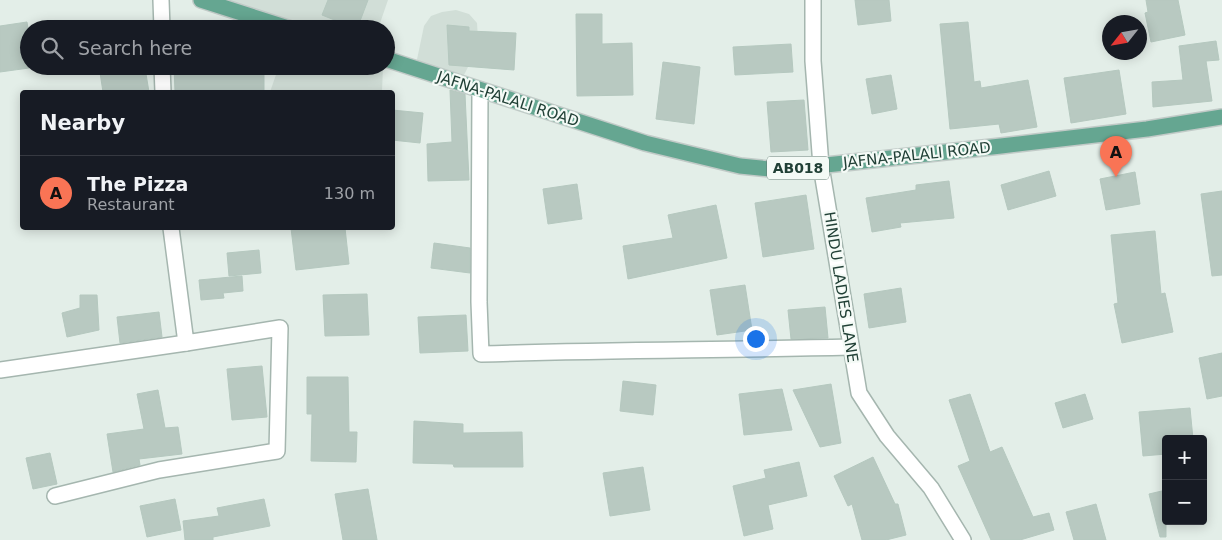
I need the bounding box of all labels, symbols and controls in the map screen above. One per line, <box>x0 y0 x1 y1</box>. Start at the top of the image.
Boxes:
north arrow <box>1102 15 1147 60</box>
search box <box>20 20 395 75</box>
icon: search <box>38 34 66 62</box>
text: Search here <box>78 37 192 59</box>
street label: JAFNA-PALALI ROAD <box>434 67 581 130</box>
text: Nearby <box>40 111 125 135</box>
pin: A <box>1100 136 1132 177</box>
street label: JAFNA-PALALI ROAD <box>841 138 992 172</box>
road number: AB018 <box>767 156 829 180</box>
text: The Pizza <box>87 173 188 195</box>
text: A <box>50 184 62 203</box>
text: 130 m <box>324 184 375 203</box>
text: Restaurant <box>87 195 175 214</box>
street label: HINDU LADIES LANE <box>820 210 862 364</box>
your location <box>743 326 769 352</box>
map controls <box>1162 435 1207 525</box>
button: + <box>1162 435 1207 480</box>
button: − <box>1162 480 1207 525</box>

